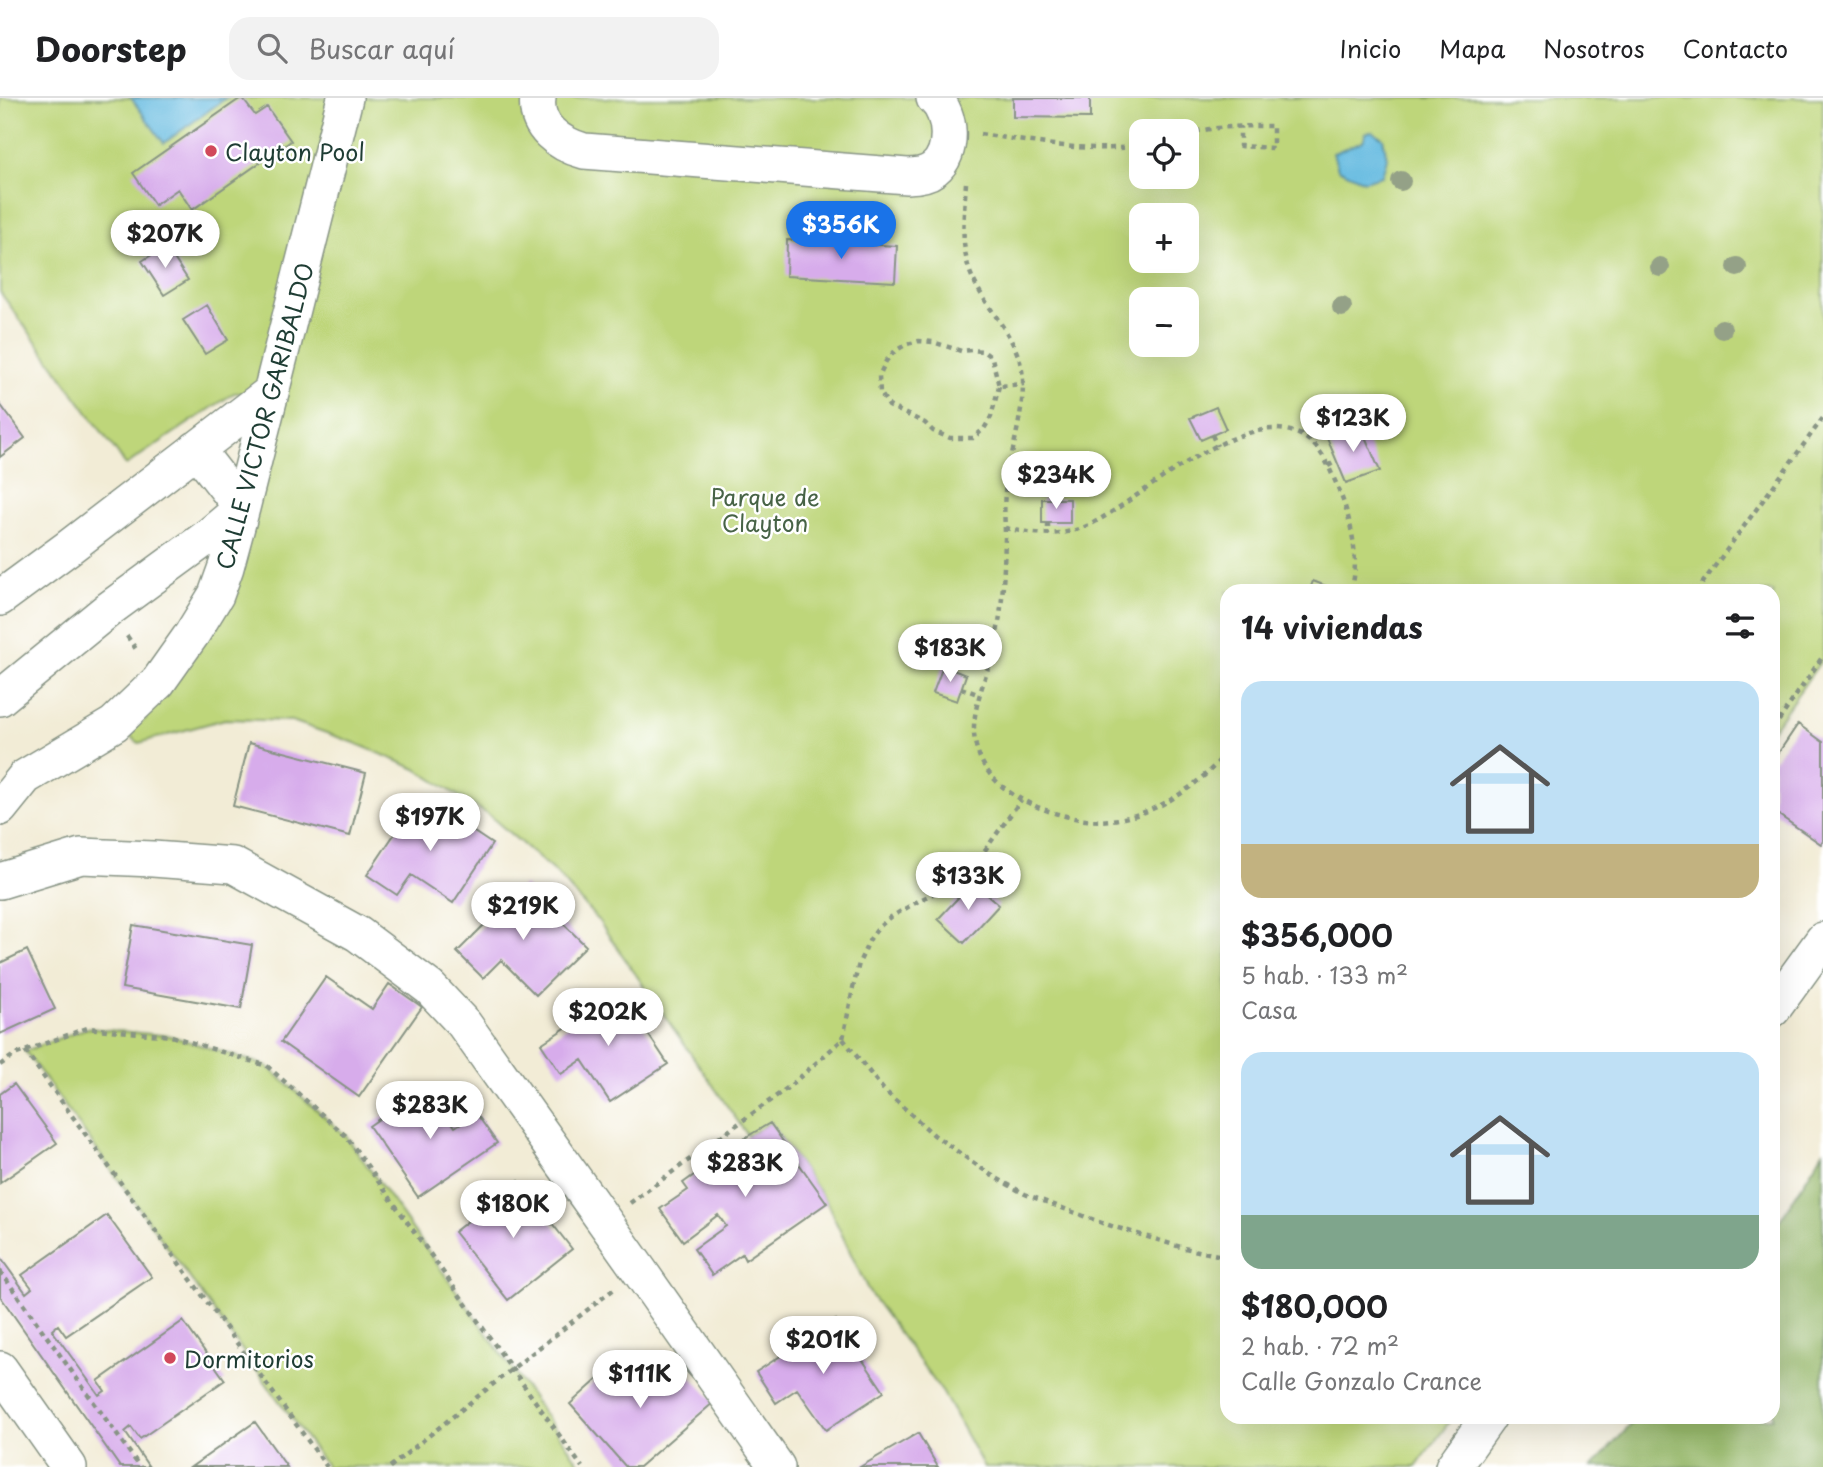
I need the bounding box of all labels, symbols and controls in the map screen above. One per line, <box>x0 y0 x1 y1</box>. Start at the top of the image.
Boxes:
search box <box>229 17 719 80</box>
text: Doorstep <box>35 23 187 73</box>
icon: search <box>253 29 291 67</box>
text: Buscar aquí <box>309 29 455 68</box>
text: Inicio <box>1340 30 1401 66</box>
text: Mapa <box>1439 30 1505 66</box>
text: Nosotros <box>1543 30 1645 66</box>
text: Contacto <box>1683 30 1788 66</box>
map controls <box>1129 119 1199 357</box>
button: locate <box>1129 119 1199 189</box>
place label: Clayton Pool <box>225 134 365 169</box>
marker: Clayton Pool <box>203 143 219 159</box>
pin: $356K <box>792 202 890 261</box>
button: + <box>1129 203 1199 273</box>
text: $356K <box>802 206 880 241</box>
pin: $207K <box>116 211 214 270</box>
text: $207K <box>127 215 203 250</box>
street label: CALLE VICTOR GARIBALDO <box>206 259 322 573</box>
button: − <box>1129 287 1199 357</box>
pin: $123K <box>1304 394 1402 454</box>
text: $123K <box>1316 399 1390 434</box>
pin: $234K <box>1007 452 1105 511</box>
text: $234K <box>1017 456 1095 491</box>
park label: Parque de Clayton <box>710 479 820 540</box>
text: 14 viviendas <box>1241 604 1423 649</box>
icon: filters <box>1721 607 1759 645</box>
pin: $183K <box>901 624 999 684</box>
text: $183K <box>914 629 986 664</box>
icon: home <box>1437 726 1563 852</box>
pin: $197K <box>381 794 479 853</box>
text: $197K <box>395 798 465 833</box>
pin: $133K <box>919 852 1017 912</box>
text: $133K <box>932 857 1004 892</box>
pin: $219K <box>474 882 572 942</box>
text: $219K <box>487 887 559 922</box>
text: $356,000 <box>1241 912 1393 957</box>
text: 5 hab. · 133 m² <box>1241 957 1408 992</box>
pin: $202K <box>559 988 657 1048</box>
text: Casa <box>1241 992 1297 1027</box>
text: $202K <box>569 993 647 1028</box>
pin: $283K <box>381 1082 479 1141</box>
text: $283K <box>392 1086 468 1121</box>
icon: home <box>1437 1097 1563 1223</box>
pin: $283K <box>696 1140 794 1199</box>
text: $283K <box>707 1144 783 1179</box>
pin: $180K <box>464 1180 562 1240</box>
text: $180K <box>476 1185 550 1220</box>
text: $180,000 <box>1241 1283 1388 1328</box>
pin: $201K <box>774 1316 872 1376</box>
text: $201K <box>786 1321 860 1356</box>
text: 2 hab. · 72 m² <box>1241 1328 1399 1363</box>
place label: Dormitorios <box>184 1341 314 1376</box>
marker: Dormitorios <box>162 1350 178 1366</box>
pin: $111K <box>591 1350 689 1410</box>
text: $111K <box>608 1355 672 1390</box>
text: Calle Gonzalo Crance <box>1241 1363 1482 1398</box>

